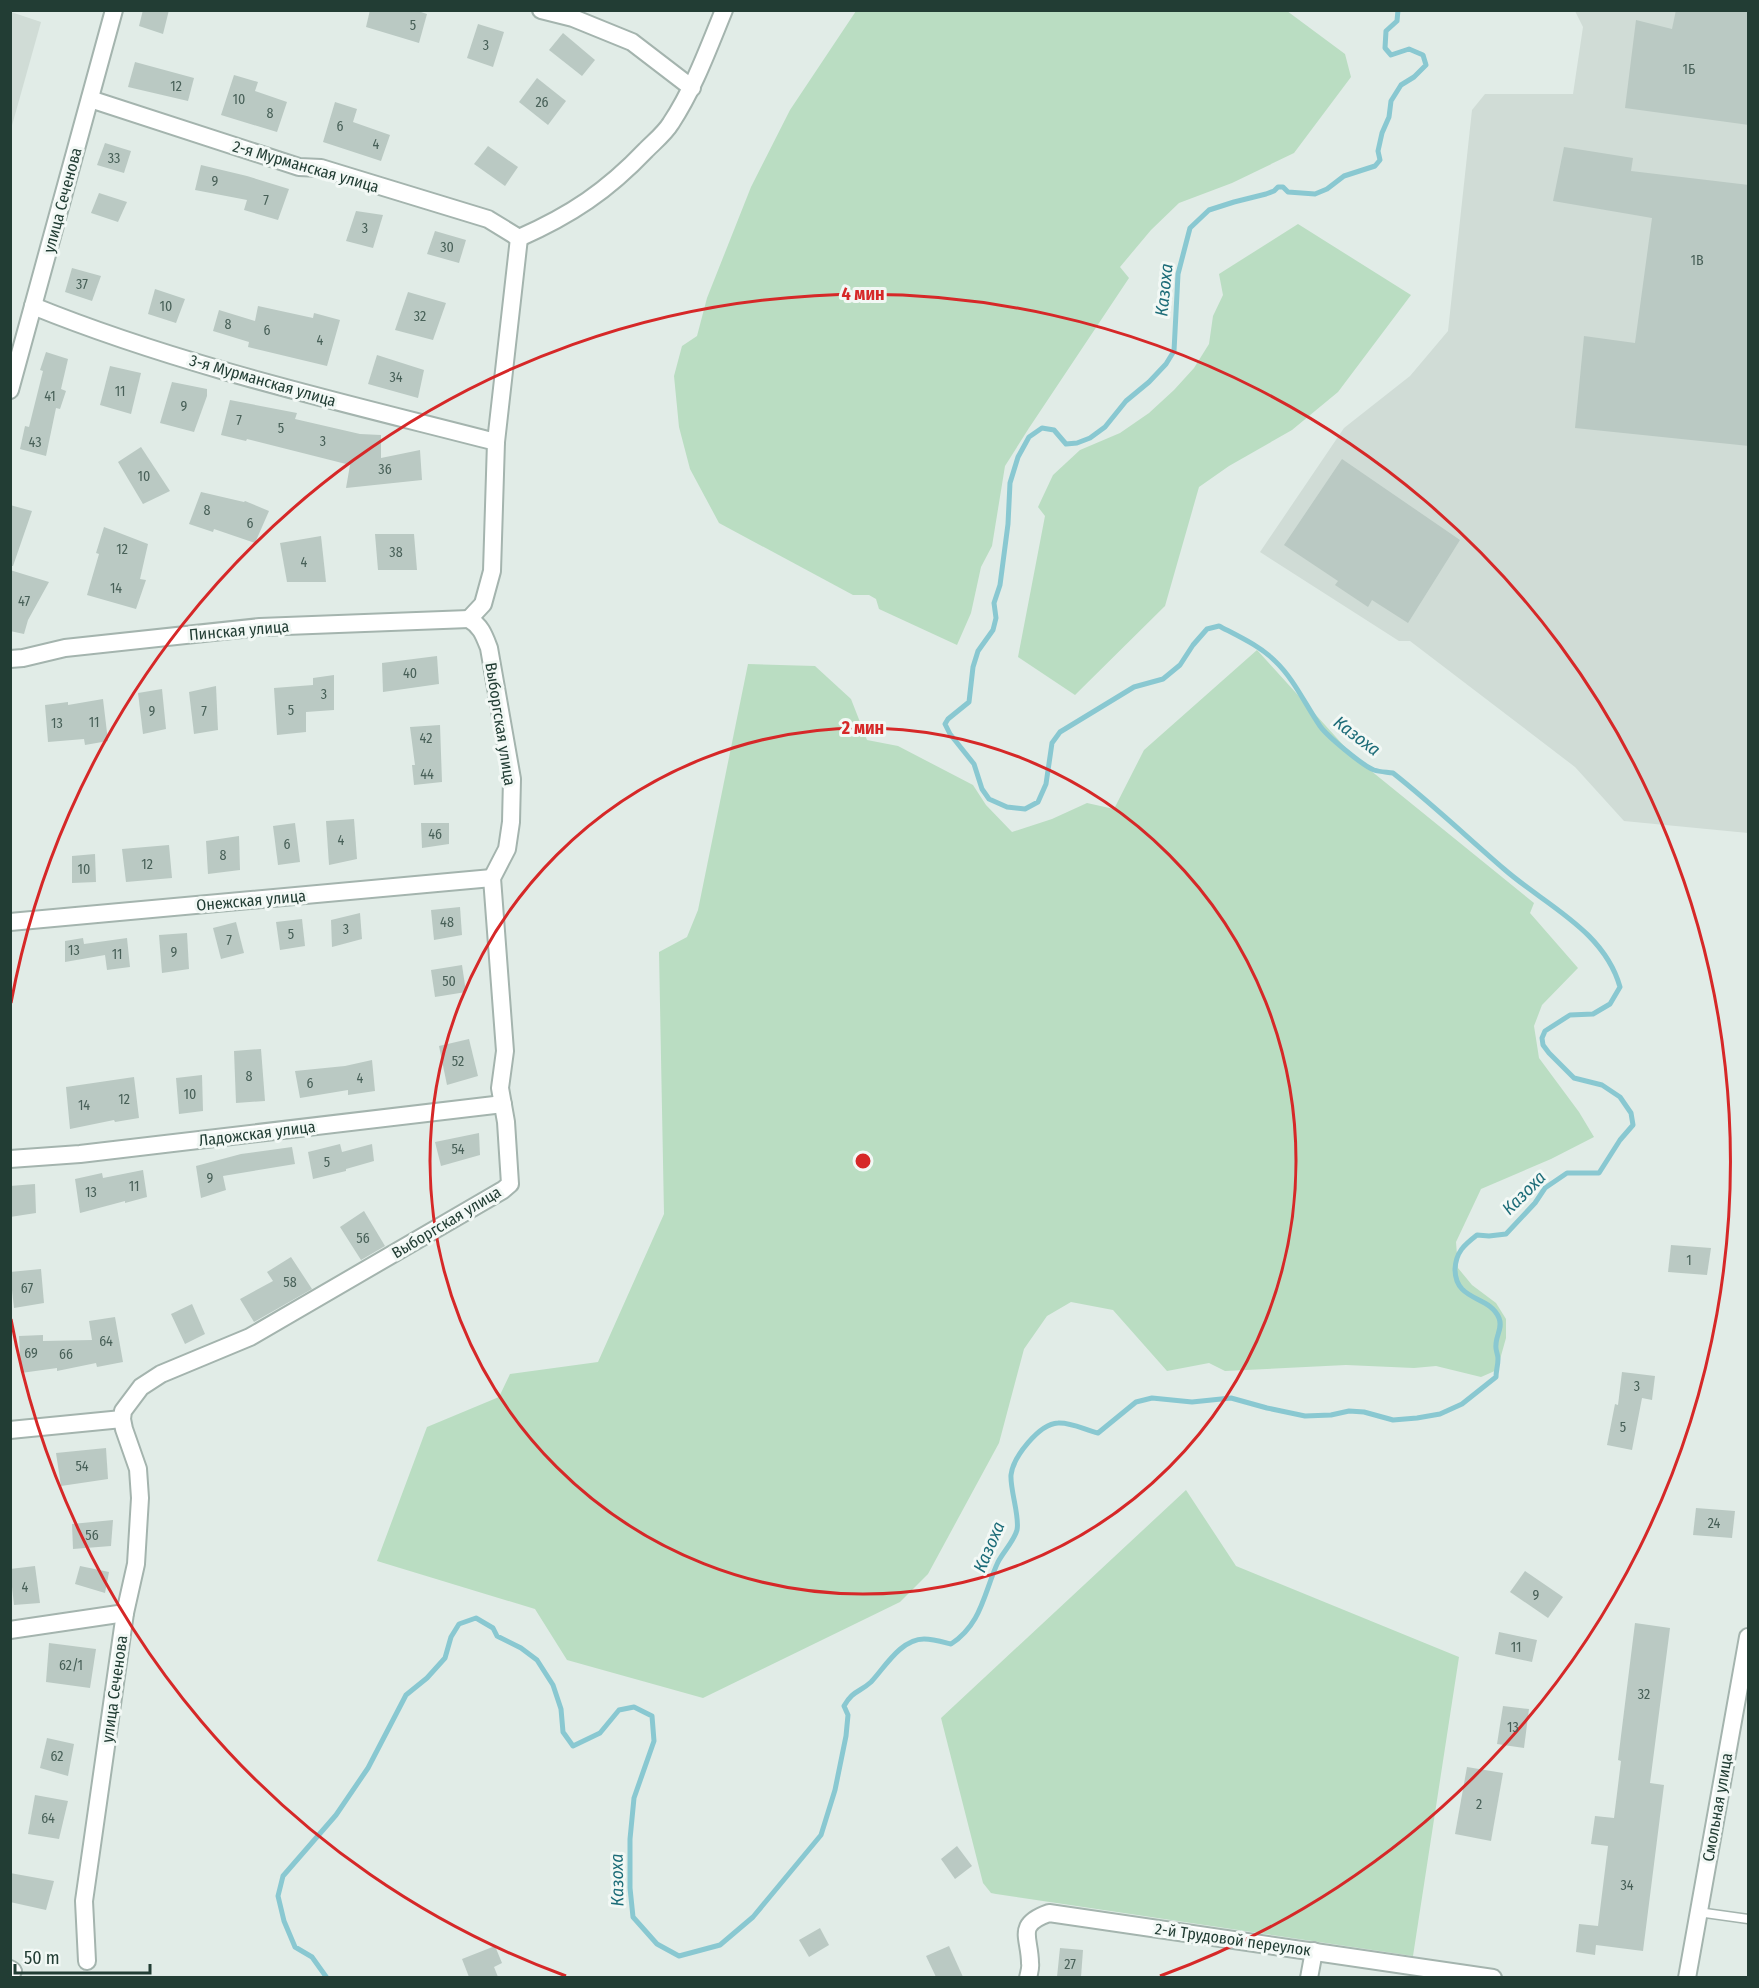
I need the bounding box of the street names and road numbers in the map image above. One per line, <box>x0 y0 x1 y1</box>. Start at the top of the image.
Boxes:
street label: 2-я Мурманская улица <box>231 136 381 197</box>
street label: улица Сеченова <box>39 145 86 255</box>
street label: 3-я Мурманская улица <box>187 350 338 411</box>
street label: Пинская улица <box>188 617 290 644</box>
street label: Выборгская улица <box>481 661 520 787</box>
street label: Онежская улица <box>195 886 307 915</box>
street label: Ладожская улица <box>198 1117 317 1150</box>
street label: Выборгская улица <box>388 1182 504 1263</box>
street label: улица Сеченова <box>98 1634 131 1744</box>
street label: Смольная улица <box>1699 1751 1736 1863</box>
street label: 2-й Трудовой переулок <box>1154 1919 1313 1960</box>

